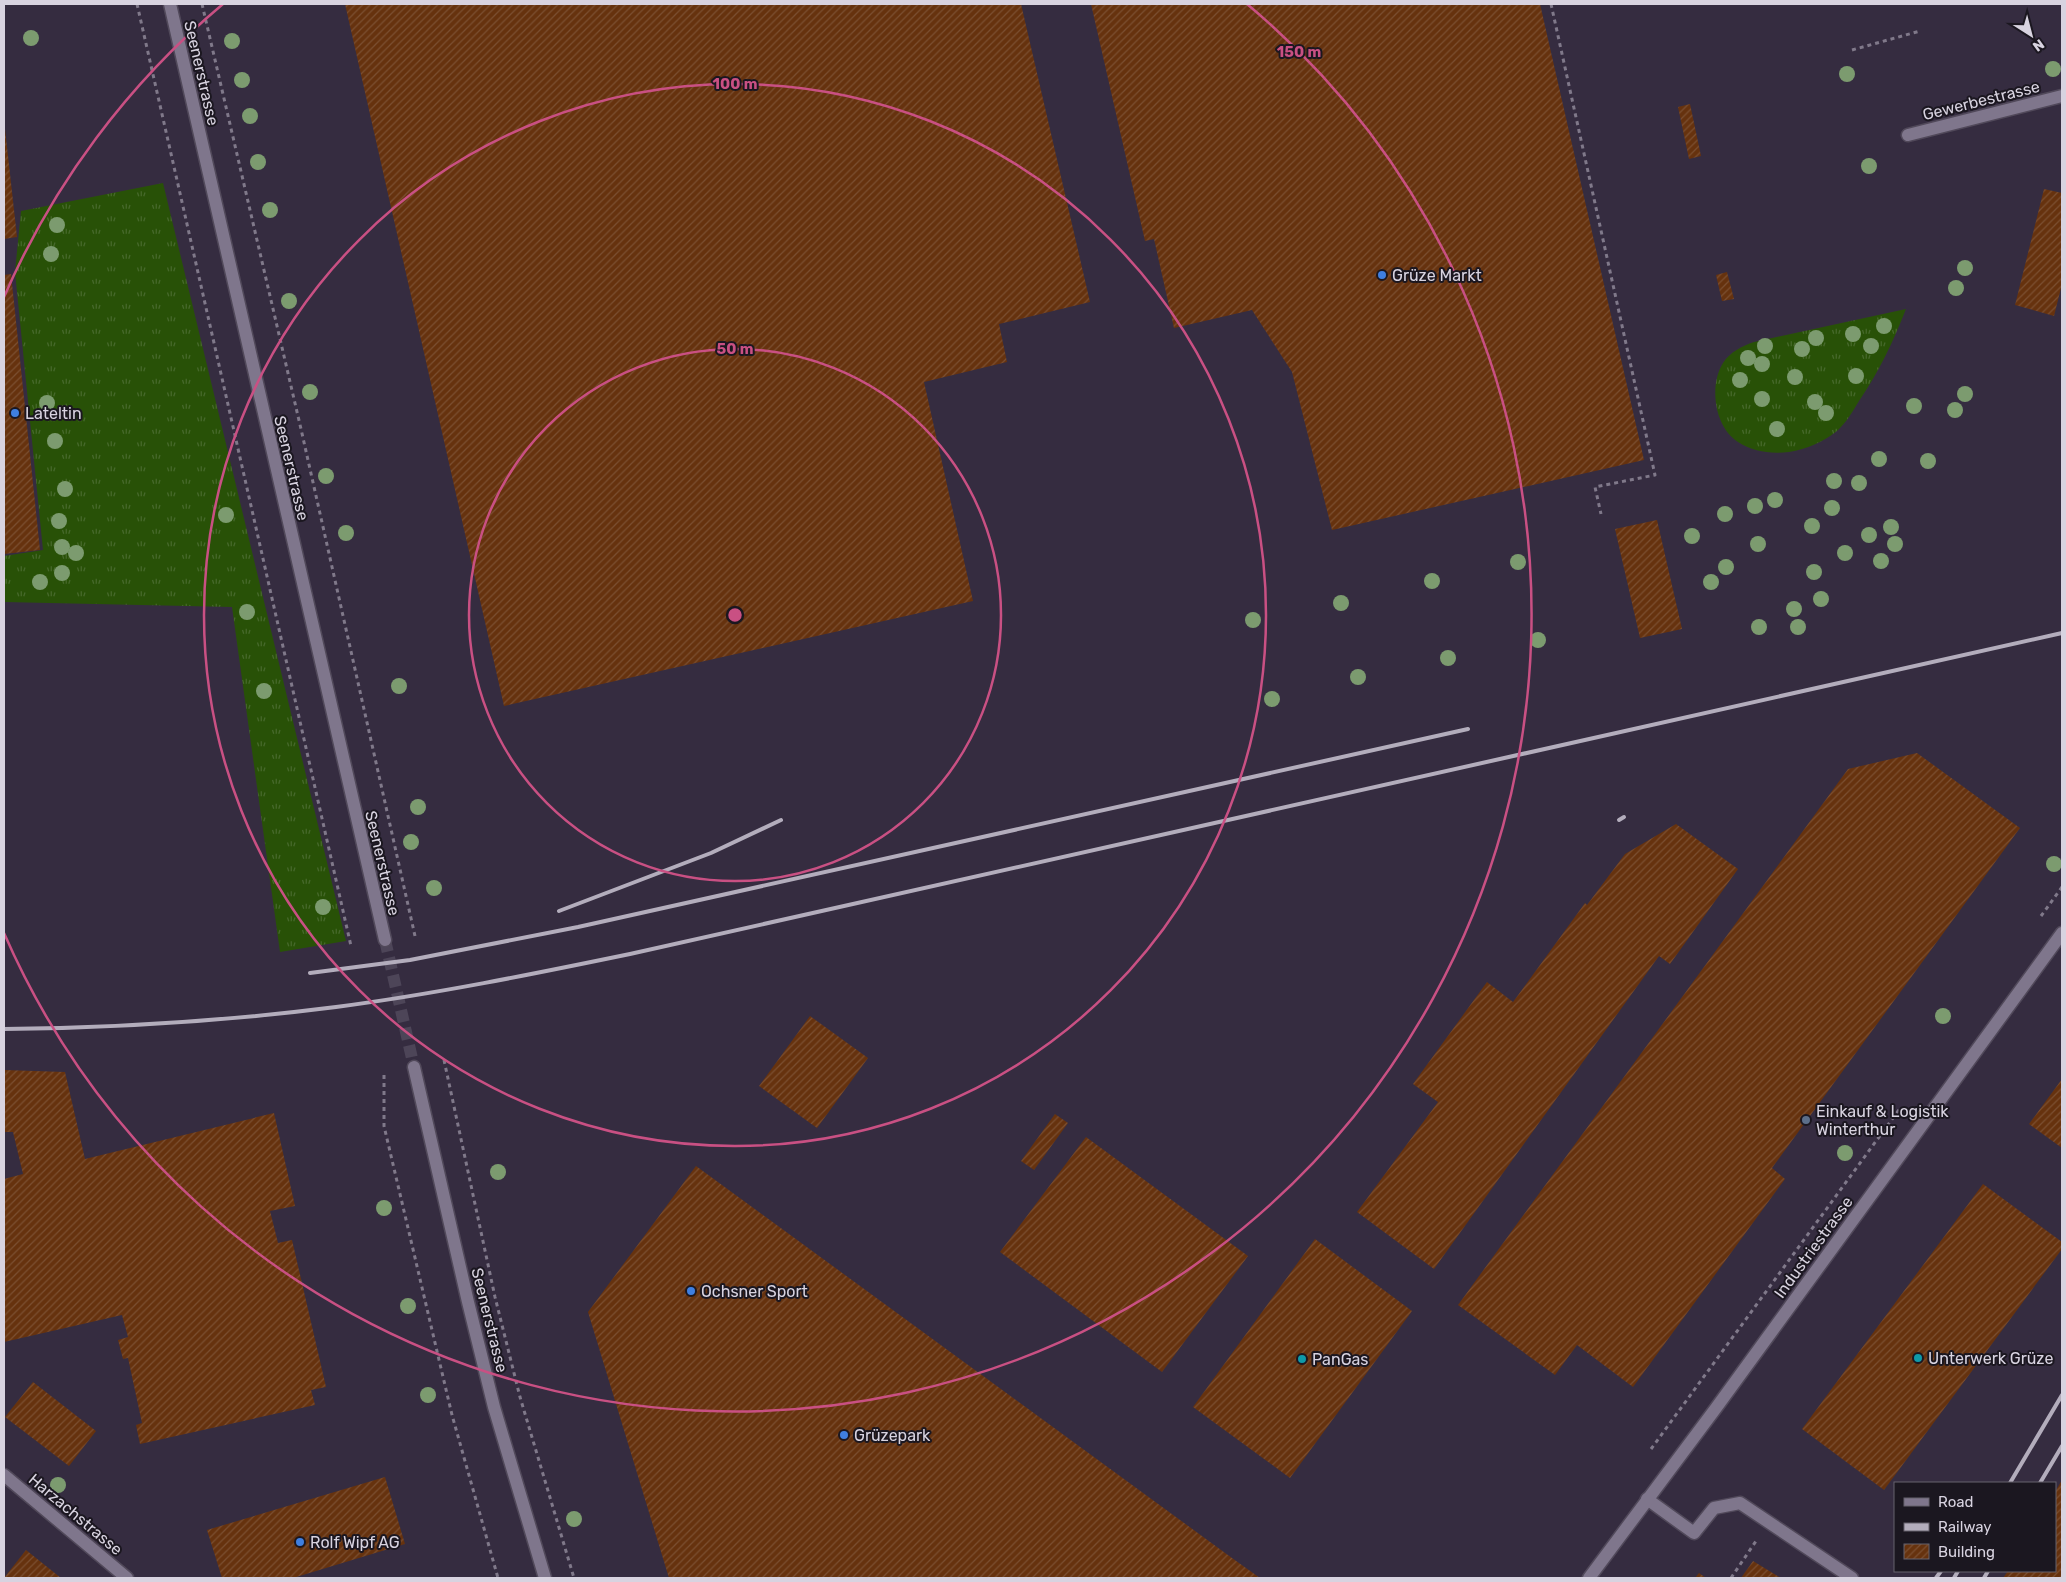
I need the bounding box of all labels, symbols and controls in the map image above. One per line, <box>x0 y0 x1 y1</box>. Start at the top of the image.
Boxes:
north arrow <box>2006 10 2056 60</box>
street label: Seenerstrasse <box>180 19 223 127</box>
text: N <box>2029 35 2047 55</box>
text: 150 m <box>1277 43 1321 61</box>
text: 100 m <box>713 75 757 93</box>
street label: Gewerbestrasse <box>1920 77 2042 124</box>
place label: Grüze Markt <box>1392 266 1482 285</box>
marker: Grüze Markt <box>1376 269 1388 281</box>
text: 50 m <box>717 340 753 358</box>
place label: Lateltin <box>25 404 82 423</box>
marker: Lateltin <box>9 407 21 419</box>
street label: Seenerstrasse <box>270 414 313 522</box>
centre of rings <box>726 606 744 624</box>
street label: Seenerstrasse <box>361 809 404 917</box>
place label: Einkauf & Logistik Winterthur <box>1816 1102 1949 1139</box>
marker: Einkauf & Logistik Winterthur <box>1800 1114 1812 1126</box>
street label: Industriestrasse <box>1770 1193 1857 1302</box>
street label: Seenerstrasse <box>467 1266 512 1374</box>
place label: Ochsner Sport <box>701 1282 808 1301</box>
marker: Ochsner Sport <box>685 1285 697 1297</box>
place label: Unterwerk Grüze <box>1928 1349 2053 1368</box>
place label: PanGas <box>1312 1350 1369 1369</box>
marker: Unterwerk Grüze <box>1912 1352 1924 1364</box>
marker: PanGas <box>1296 1353 1308 1365</box>
place label: Grüzepark <box>854 1426 931 1445</box>
marker: Grüzepark <box>838 1429 850 1441</box>
street label: Harzachstrasse <box>25 1470 126 1559</box>
legend <box>1894 1482 2056 1572</box>
text: Road <box>1938 1493 1974 1511</box>
text: Railway <box>1938 1518 1992 1536</box>
place label: Rolf Wipf AG <box>310 1533 400 1552</box>
marker: Rolf Wipf AG <box>294 1536 306 1548</box>
text: Building <box>1938 1543 1995 1561</box>

